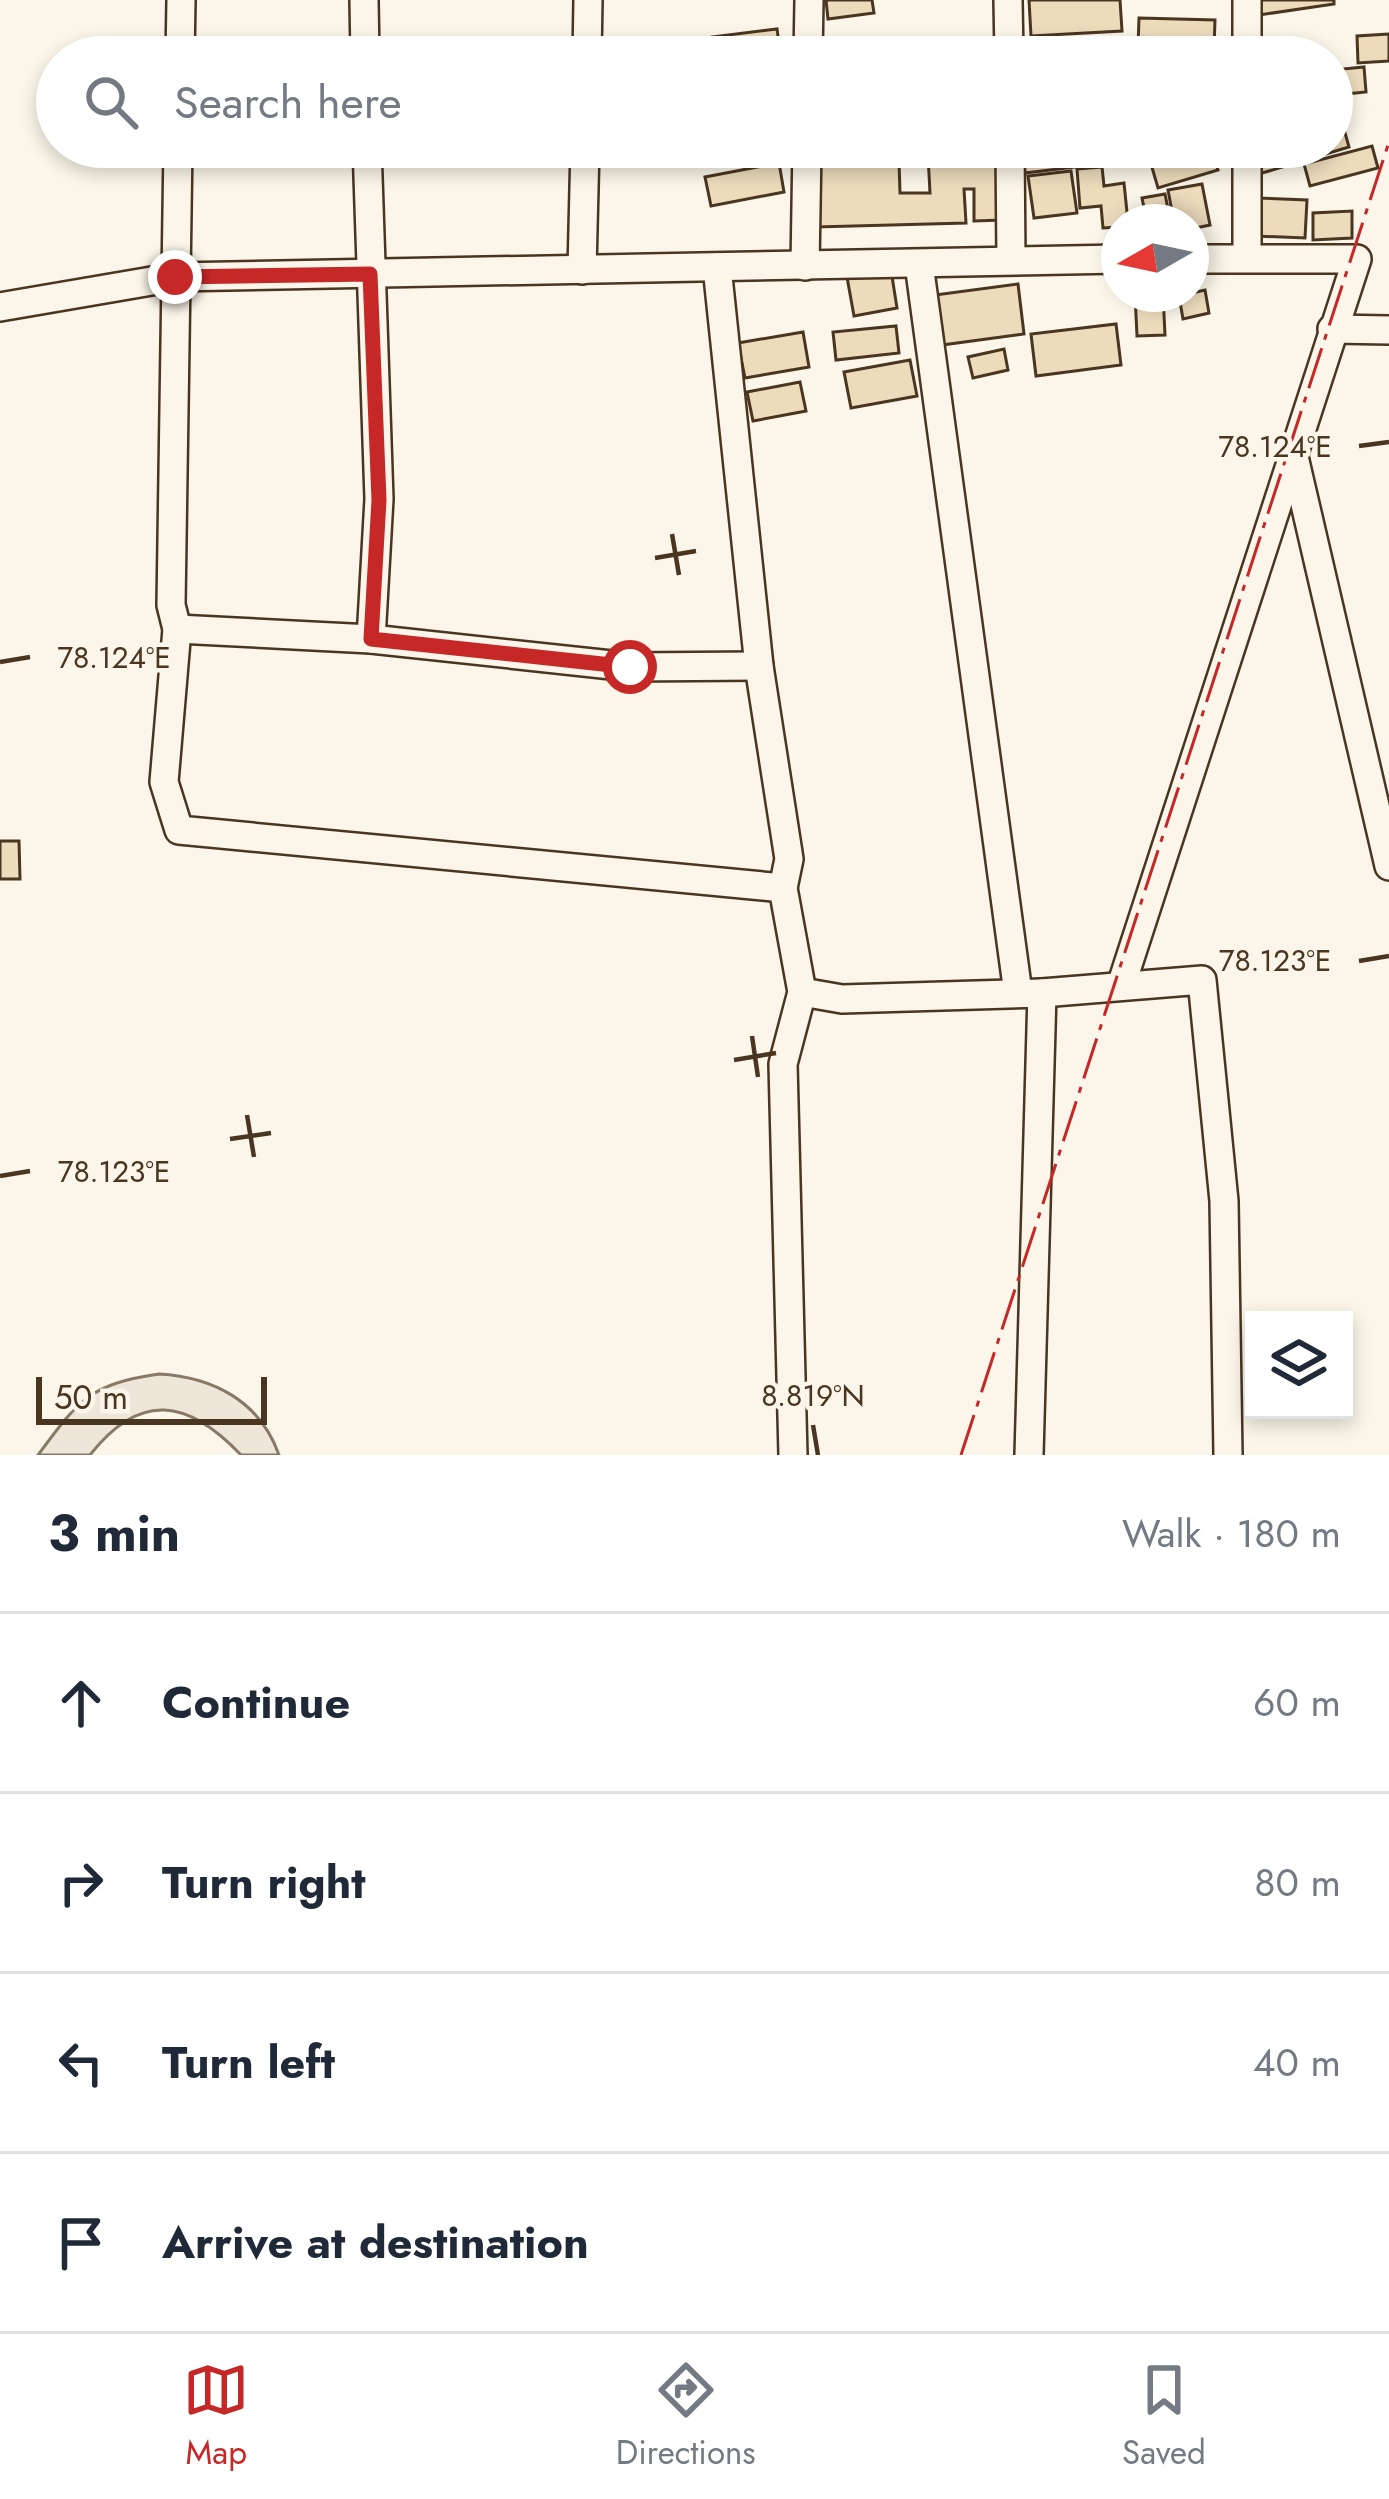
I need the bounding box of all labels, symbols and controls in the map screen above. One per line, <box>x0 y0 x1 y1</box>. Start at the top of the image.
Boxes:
search box <box>36 36 1353 168</box>
icon: search <box>78 69 144 135</box>
text: Search here <box>174 70 402 135</box>
north arrow <box>1101 204 1209 312</box>
route end <box>148 250 202 304</box>
text: 78.124°E <box>1218 425 1332 468</box>
text: 78.124°E <box>57 636 171 679</box>
route start <box>603 640 657 694</box>
text: 78.123°E <box>1219 939 1331 982</box>
text: 78.123°E <box>58 1150 170 1193</box>
map controls <box>1245 1311 1353 1419</box>
button: layers <box>1245 1311 1353 1419</box>
scale bar <box>36 1371 267 1424</box>
text: 50 m <box>54 1374 128 1421</box>
text: 8.819°N <box>761 1374 865 1417</box>
text: 3 min <box>48 1496 180 1570</box>
text: Walk · 180 m <box>1122 1505 1341 1562</box>
icon: ahead <box>48 1670 114 1736</box>
text: Continue <box>162 1670 350 1735</box>
text: 60 m <box>1253 1674 1341 1731</box>
icon: right <box>48 1850 114 1916</box>
text: Turn right <box>162 1850 366 1915</box>
text: 80 m <box>1254 1854 1341 1911</box>
icon: left <box>48 2030 114 2096</box>
text: Turn left <box>162 2030 335 2095</box>
text: 40 m <box>1253 2034 1341 2091</box>
icon: arrive <box>48 2210 114 2276</box>
text: Arrive at destination <box>162 2210 589 2275</box>
tab: Map <box>183 2357 249 2476</box>
tab: Directions <box>616 2357 756 2476</box>
tab: Saved <box>1122 2357 1206 2476</box>

